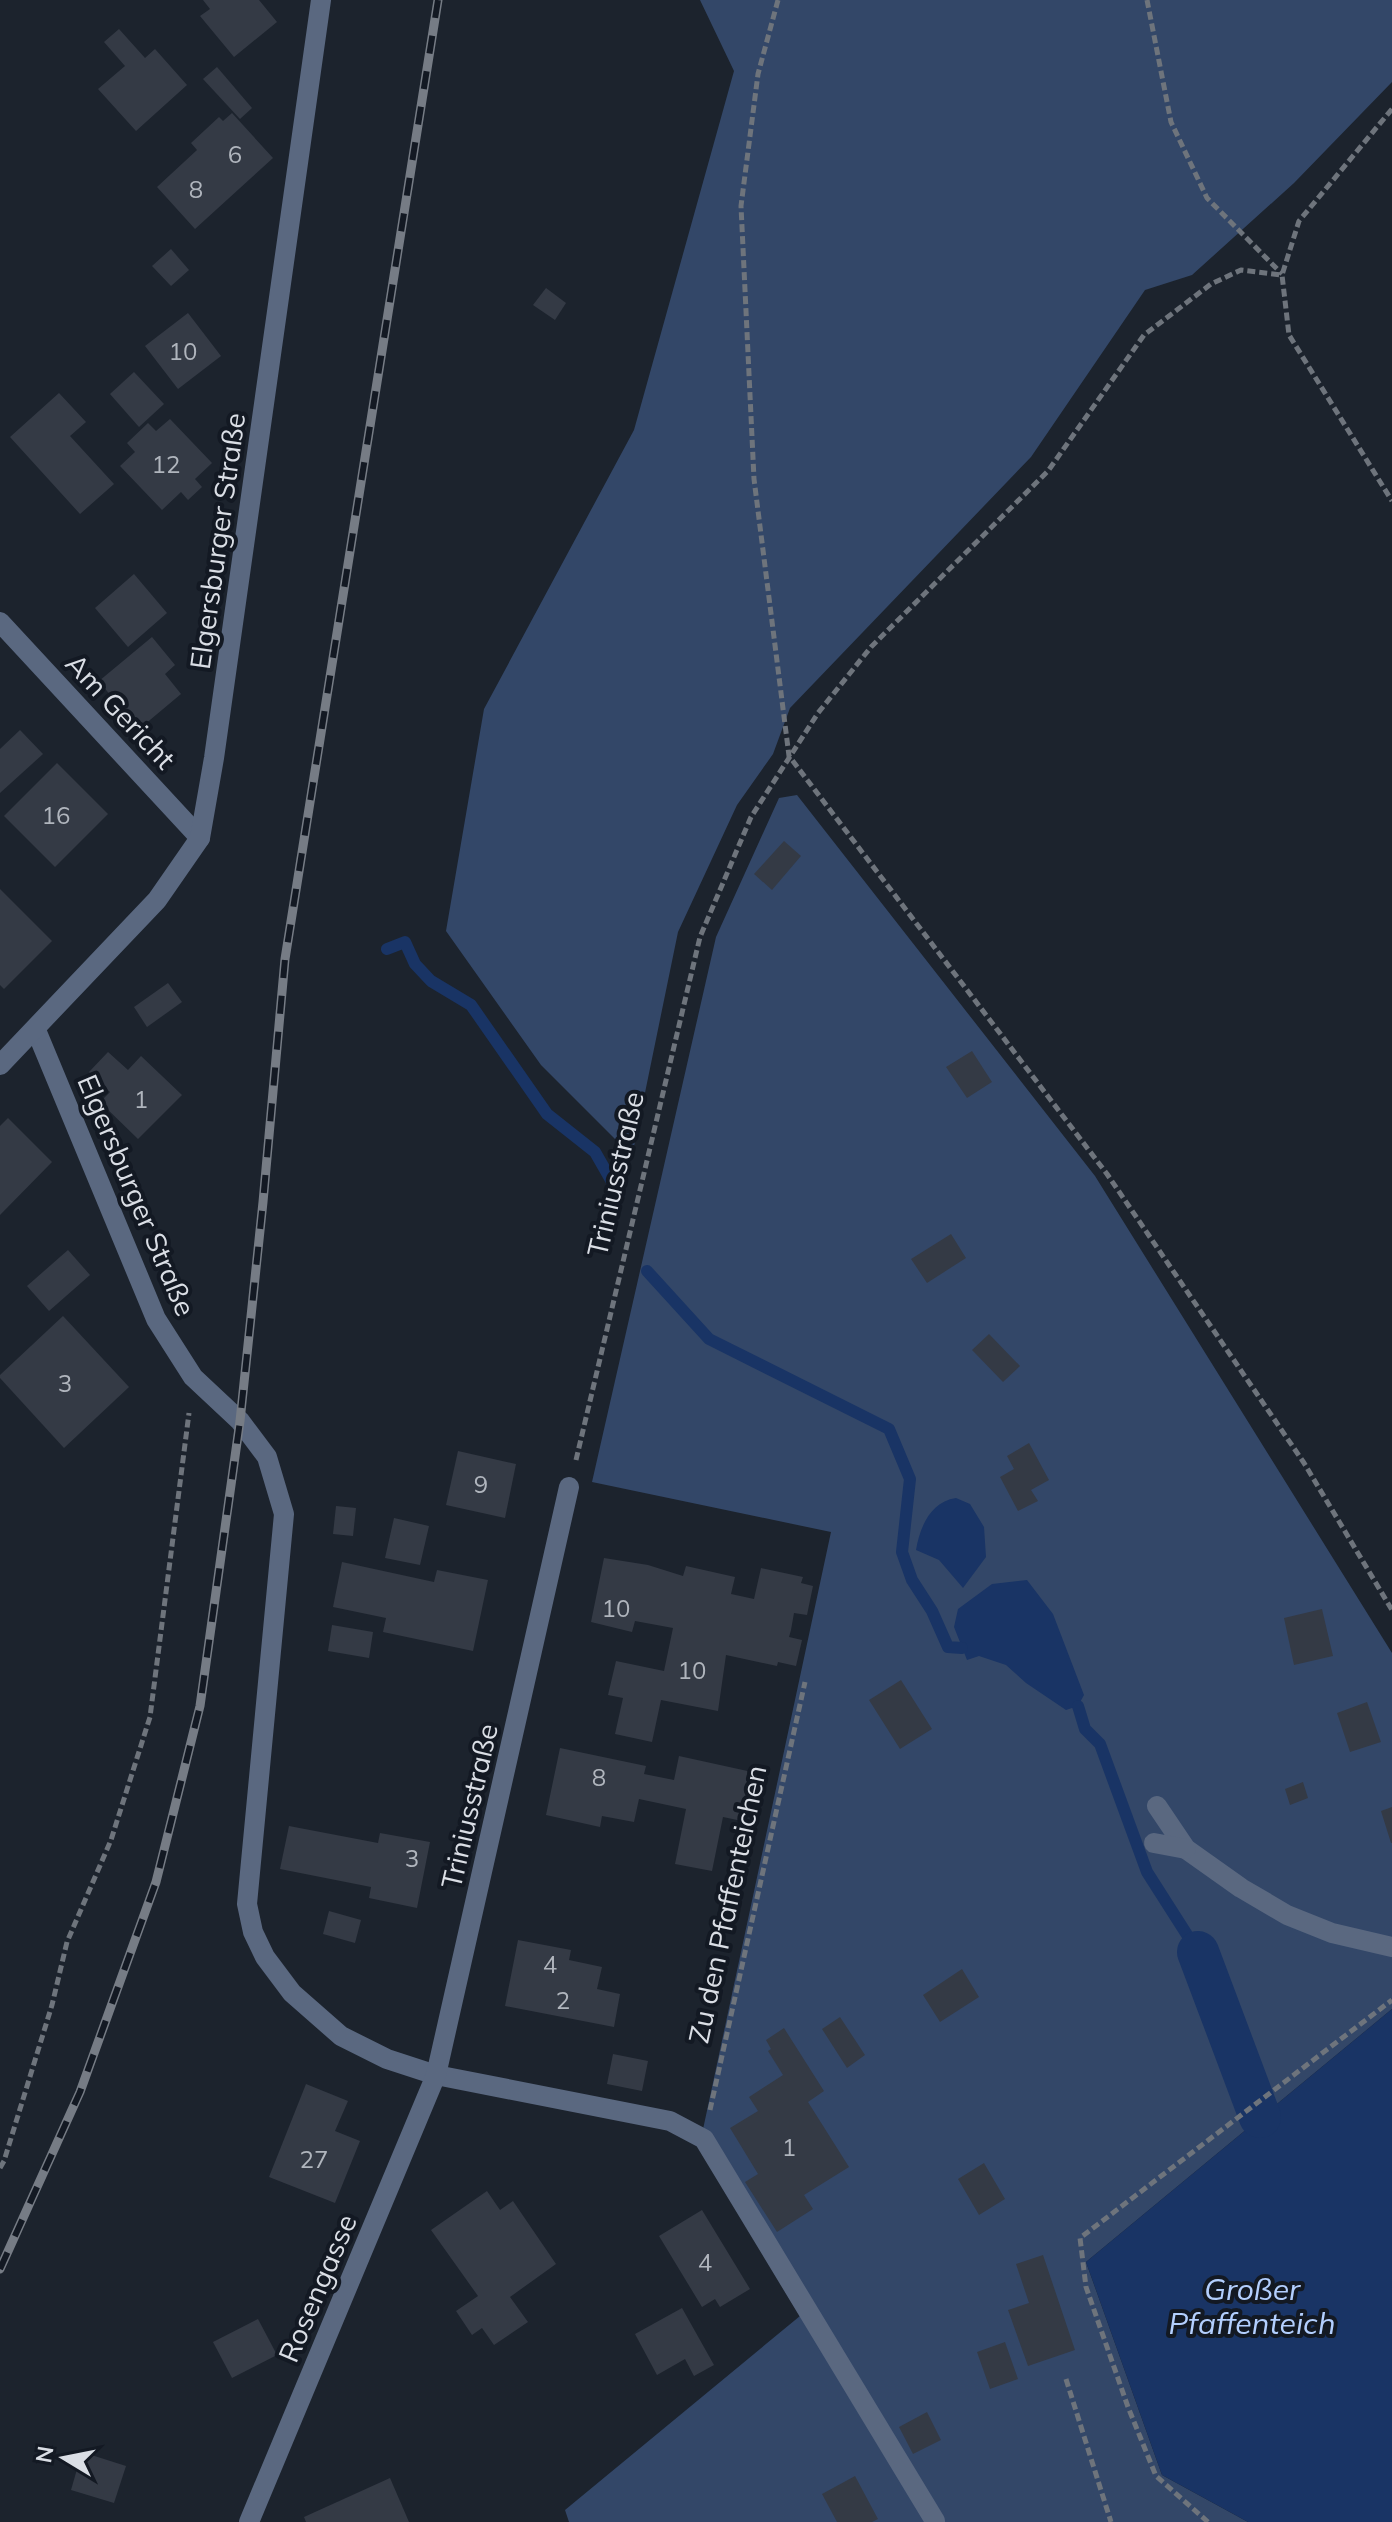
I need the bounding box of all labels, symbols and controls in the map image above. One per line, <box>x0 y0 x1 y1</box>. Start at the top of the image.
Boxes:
house number: 6 <box>228 139 242 169</box>
house number: 8 <box>189 174 203 204</box>
house number: 10 <box>169 336 197 366</box>
street label: Elgersburger Straße <box>182 410 252 672</box>
house number: 12 <box>152 449 180 479</box>
street label: Am Gericht <box>59 646 183 776</box>
house number: 16 <box>42 800 70 830</box>
street label: Elgersburger Straße <box>70 1069 204 1321</box>
house number: 1 <box>134 1084 148 1114</box>
street label: Triniusstraße <box>579 1088 651 1260</box>
house number: 3 <box>58 1368 72 1398</box>
house number: 9 <box>474 1469 488 1499</box>
house number: 10 <box>602 1593 630 1623</box>
house number: 10 <box>678 1655 706 1685</box>
street label: Triniusstraße <box>433 1720 505 1892</box>
house number: 8 <box>592 1762 606 1792</box>
street label: Zu den Pfaffenteichen <box>680 1762 774 2046</box>
house number: 3 <box>405 1843 419 1873</box>
house number: 4 <box>543 1949 557 1979</box>
house number: 2 <box>556 1985 570 2015</box>
house number: 1 <box>782 2132 796 2162</box>
house number: 27 <box>300 2144 328 2174</box>
street label: Rosengasse <box>270 2209 364 2367</box>
house number: 4 <box>698 2247 712 2277</box>
water label: Großer Pfaffenteich <box>1168 2270 1336 2342</box>
north arrow <box>24 2418 104 2498</box>
text: N <box>29 2444 60 2465</box>

